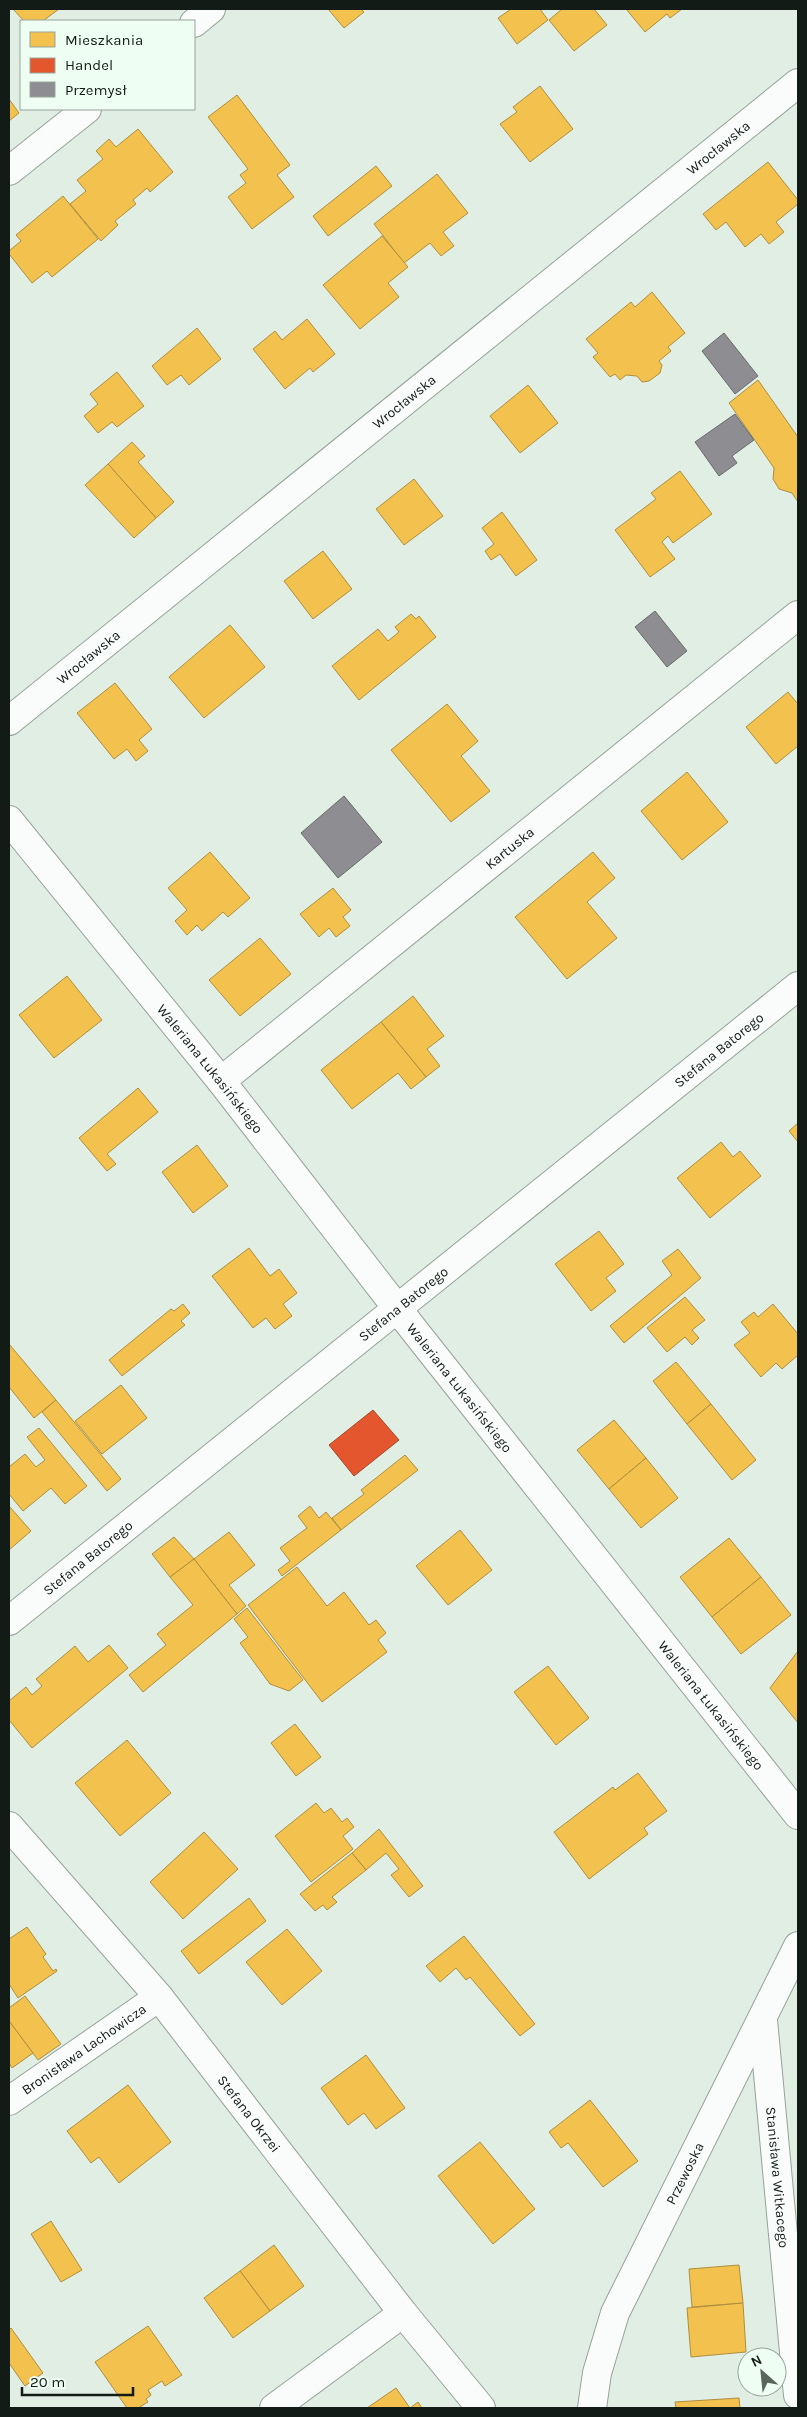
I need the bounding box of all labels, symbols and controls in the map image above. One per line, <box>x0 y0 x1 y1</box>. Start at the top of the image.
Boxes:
legend <box>20 20 195 110</box>
text: Mieszkania <box>65 31 143 49</box>
text: Handel <box>65 56 113 74</box>
text: Przemysł <box>65 81 127 99</box>
street label: Wrocławska <box>683 117 754 179</box>
street label: Wrocławska <box>369 371 440 433</box>
street label: Wrocławska <box>53 627 124 688</box>
street label: Kartuska <box>482 823 538 873</box>
street label: Waleriana Łukasińskiego <box>153 1001 266 1137</box>
street label: Stefana Batorego <box>671 1009 767 1091</box>
street label: Stefana Batorego <box>355 1263 452 1345</box>
street label: Waleriana Łukasińskiego <box>403 1320 516 1456</box>
street label: Stefana Batorego <box>40 1517 136 1599</box>
street label: Waleriana Łukasińskiego <box>654 1638 767 1774</box>
street label: Bronisława Lachowicza <box>18 2000 150 2099</box>
street label: Stefana Okrzei <box>214 2072 284 2156</box>
street label: Stanisława Witkacego <box>762 2106 792 2249</box>
street label: Przewoska <box>662 2140 708 2208</box>
north arrow <box>737 2347 787 2397</box>
text: N <box>748 2351 765 2371</box>
scale bar <box>22 2364 134 2396</box>
text: 20 m <box>30 2373 65 2391</box>

